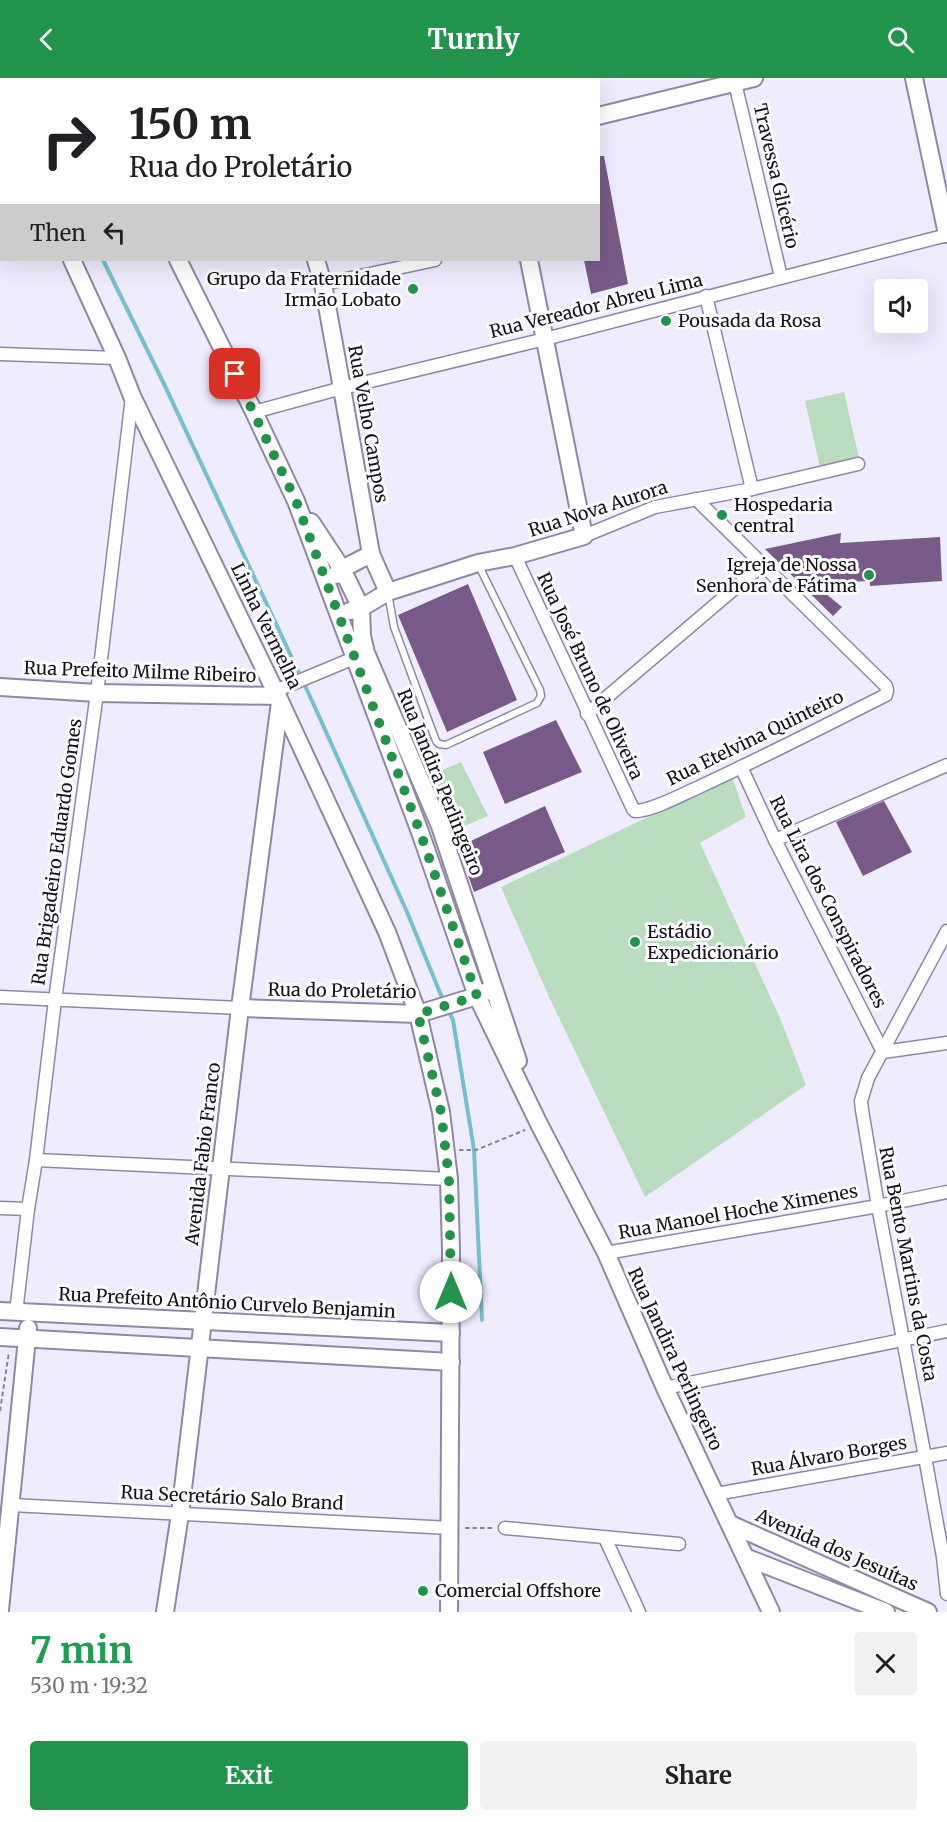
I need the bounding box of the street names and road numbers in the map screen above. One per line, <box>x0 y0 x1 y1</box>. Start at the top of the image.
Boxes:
street label: Travessa Glicério <box>749 101 804 251</box>
street label: Rua Vereador Abreu Lima <box>487 268 705 343</box>
street label: Rua Velho Campos <box>343 343 394 505</box>
street label: Rua Nova Aurora <box>525 475 671 542</box>
street label: Linha Vermelha <box>226 559 307 693</box>
street label: Rua José Bruno de Oliveira <box>532 568 649 783</box>
street label: Rua Prefeito Milme Ribeiro <box>23 656 257 687</box>
street label: Rua Jandira Perlingeiro <box>392 685 488 878</box>
street label: Rua Etelvina Quinteiro <box>663 685 847 790</box>
street label: Rua Brigadeiro Eduardo Gomes <box>26 717 87 987</box>
street label: Rua Lira dos Conspiradores <box>765 792 892 1012</box>
street label: Rua do Proletário <box>267 978 417 1003</box>
street label: Avenida Fabio Franco <box>180 1061 225 1248</box>
street label: Rua Bento Martins da Costa <box>874 1145 943 1384</box>
street label: Rua Manoel Hoche Ximenes <box>616 1179 860 1244</box>
street label: Rua Jandira Perlingeiro <box>623 1264 728 1454</box>
street label: Rua Prefeito Antônio Curvelo Benjamin <box>58 1282 396 1323</box>
street label: Rua Álvaro Borges <box>749 1430 909 1481</box>
street label: Rua Secretário Salo Brand <box>120 1480 344 1515</box>
street label: Avenida dos Jesuítas <box>752 1503 922 1596</box>

